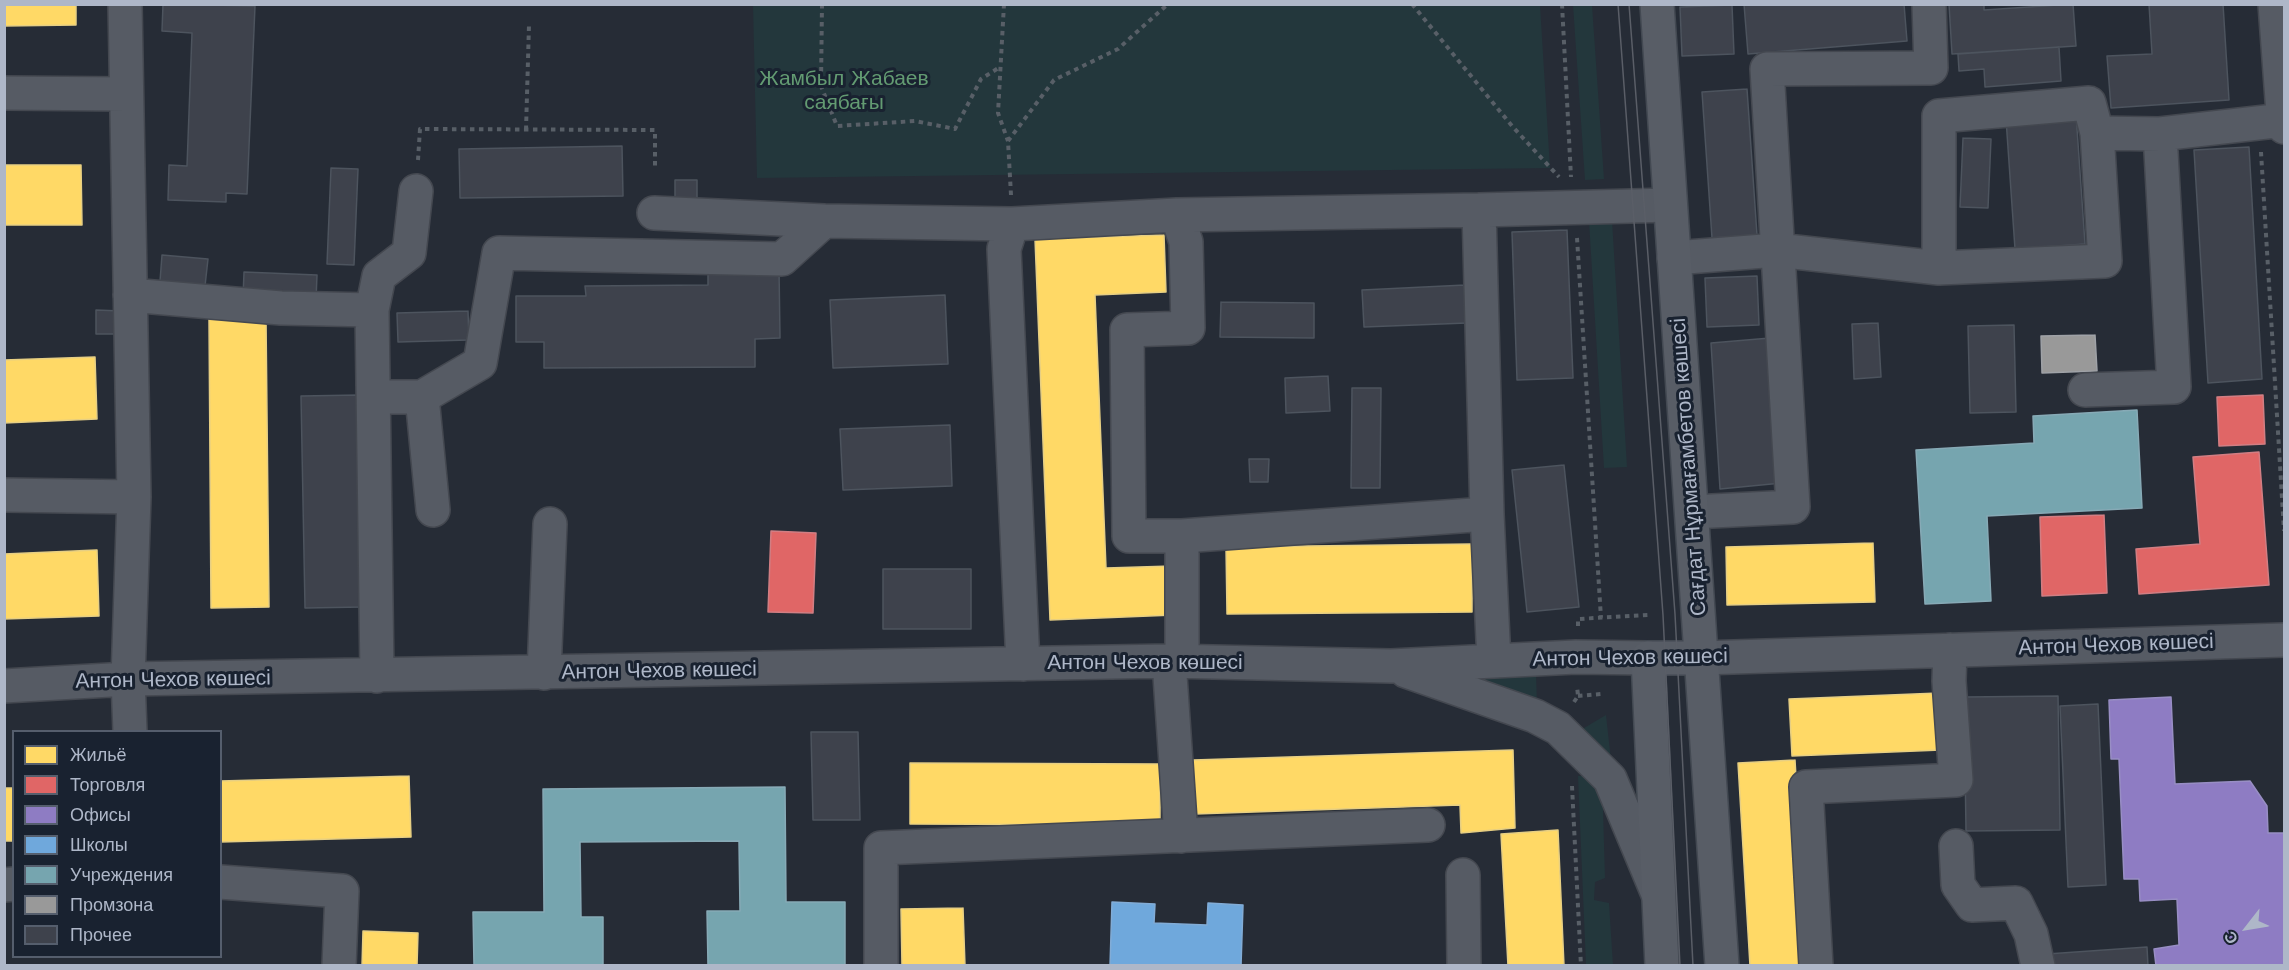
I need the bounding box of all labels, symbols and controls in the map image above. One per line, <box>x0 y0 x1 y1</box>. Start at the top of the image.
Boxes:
park label: Жамбыл Жабаев саябағы <box>759 66 929 116</box>
street label: Сағдат Нұрмағамбетов көшесі <box>1666 317 1712 617</box>
street label: Антон Чехов көшесі <box>2018 629 2214 661</box>
street label: Антон Чехов көшесі <box>1532 644 1728 672</box>
street label: Антон Чехов көшесі <box>1047 650 1243 676</box>
street label: Антон Чехов көшесі <box>561 657 757 685</box>
street label: Антон Чехов көшесі <box>75 666 271 694</box>
legend <box>12 730 222 958</box>
text: Жильё <box>70 744 127 765</box>
text: Торговля <box>70 774 145 795</box>
text: Офисы <box>70 804 131 825</box>
text: Школы <box>70 834 128 855</box>
text: Учреждения <box>70 864 173 885</box>
text: Промзона <box>70 894 153 915</box>
north arrow <box>2217 898 2277 958</box>
text: Прочее <box>70 924 132 945</box>
text: С <box>2220 928 2242 947</box>

